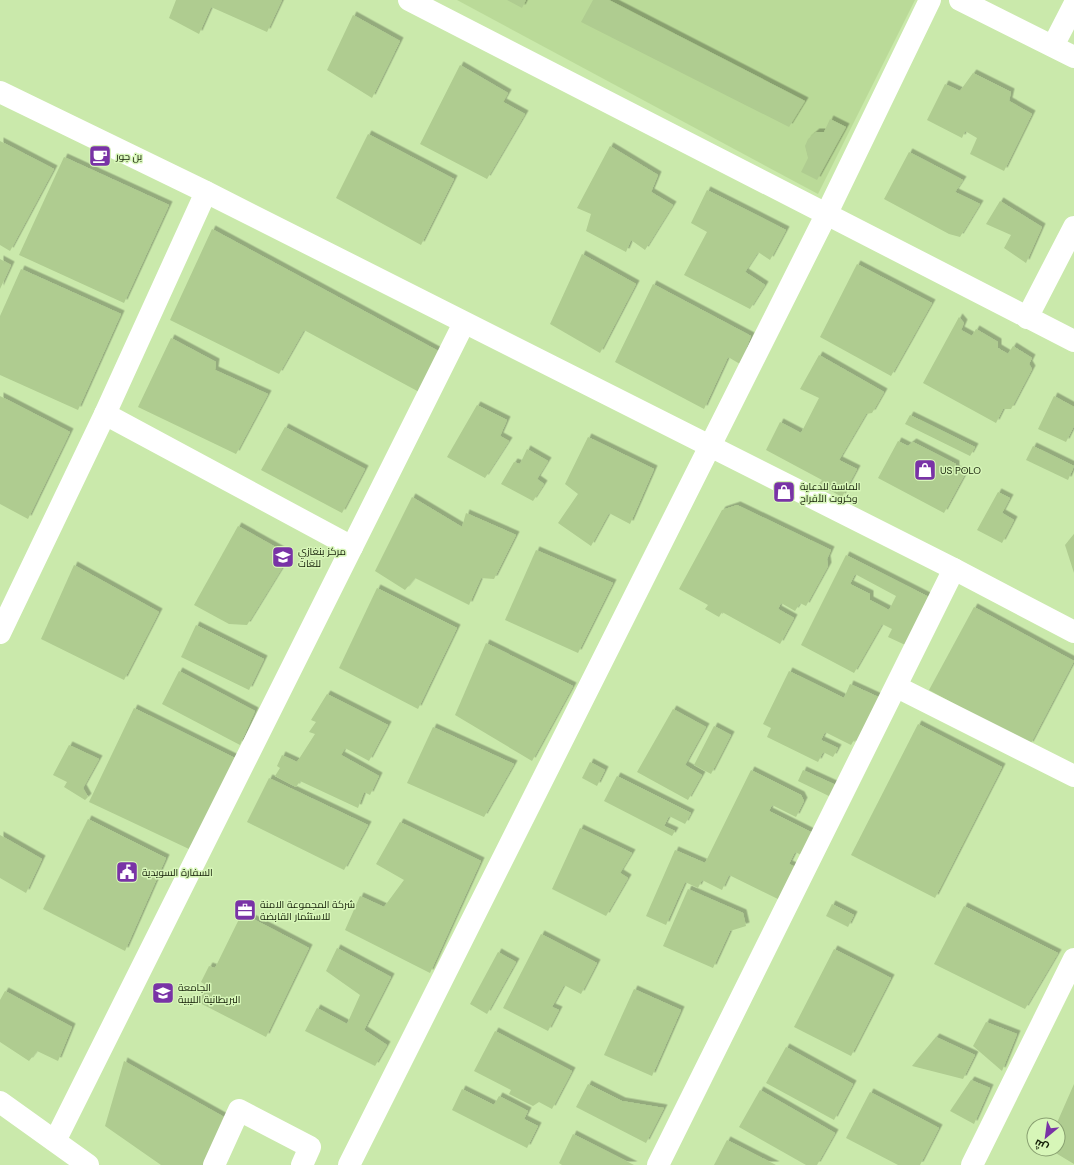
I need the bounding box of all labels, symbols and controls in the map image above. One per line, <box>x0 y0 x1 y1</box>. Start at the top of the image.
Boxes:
cafe icon: بن جور <box>87 143 113 169</box>
place label: بن جور <box>115 150 142 163</box>
shop icon: US POLO <box>912 457 938 483</box>
place label: US POLO <box>940 464 981 477</box>
shop icon: الماسة للدعاية وكروت الأفراح <box>771 479 797 505</box>
place label: الماسة للدعاية وكروت الأفراح <box>800 480 860 505</box>
school or university icon: مركز بنغازي للغات <box>270 544 296 570</box>
place label: مركز بنغازي للغات <box>298 545 346 570</box>
public building icon: السفارة السويدية <box>114 859 140 885</box>
place label: السفارة السويدية <box>142 866 213 879</box>
office icon: شركة المجموعة الامنة للاستثمار القابضة <box>232 897 258 923</box>
place label: شركة المجموعة الامنة للاستثمار القابضة <box>260 898 355 923</box>
school or university icon: الجامعة البريطانية الليبية <box>150 980 176 1006</box>
place label: الجامعة البريطانية الليبية <box>178 981 240 1006</box>
north arrow <box>1026 1117 1066 1157</box>
text: ش <box>1032 1136 1051 1155</box>

